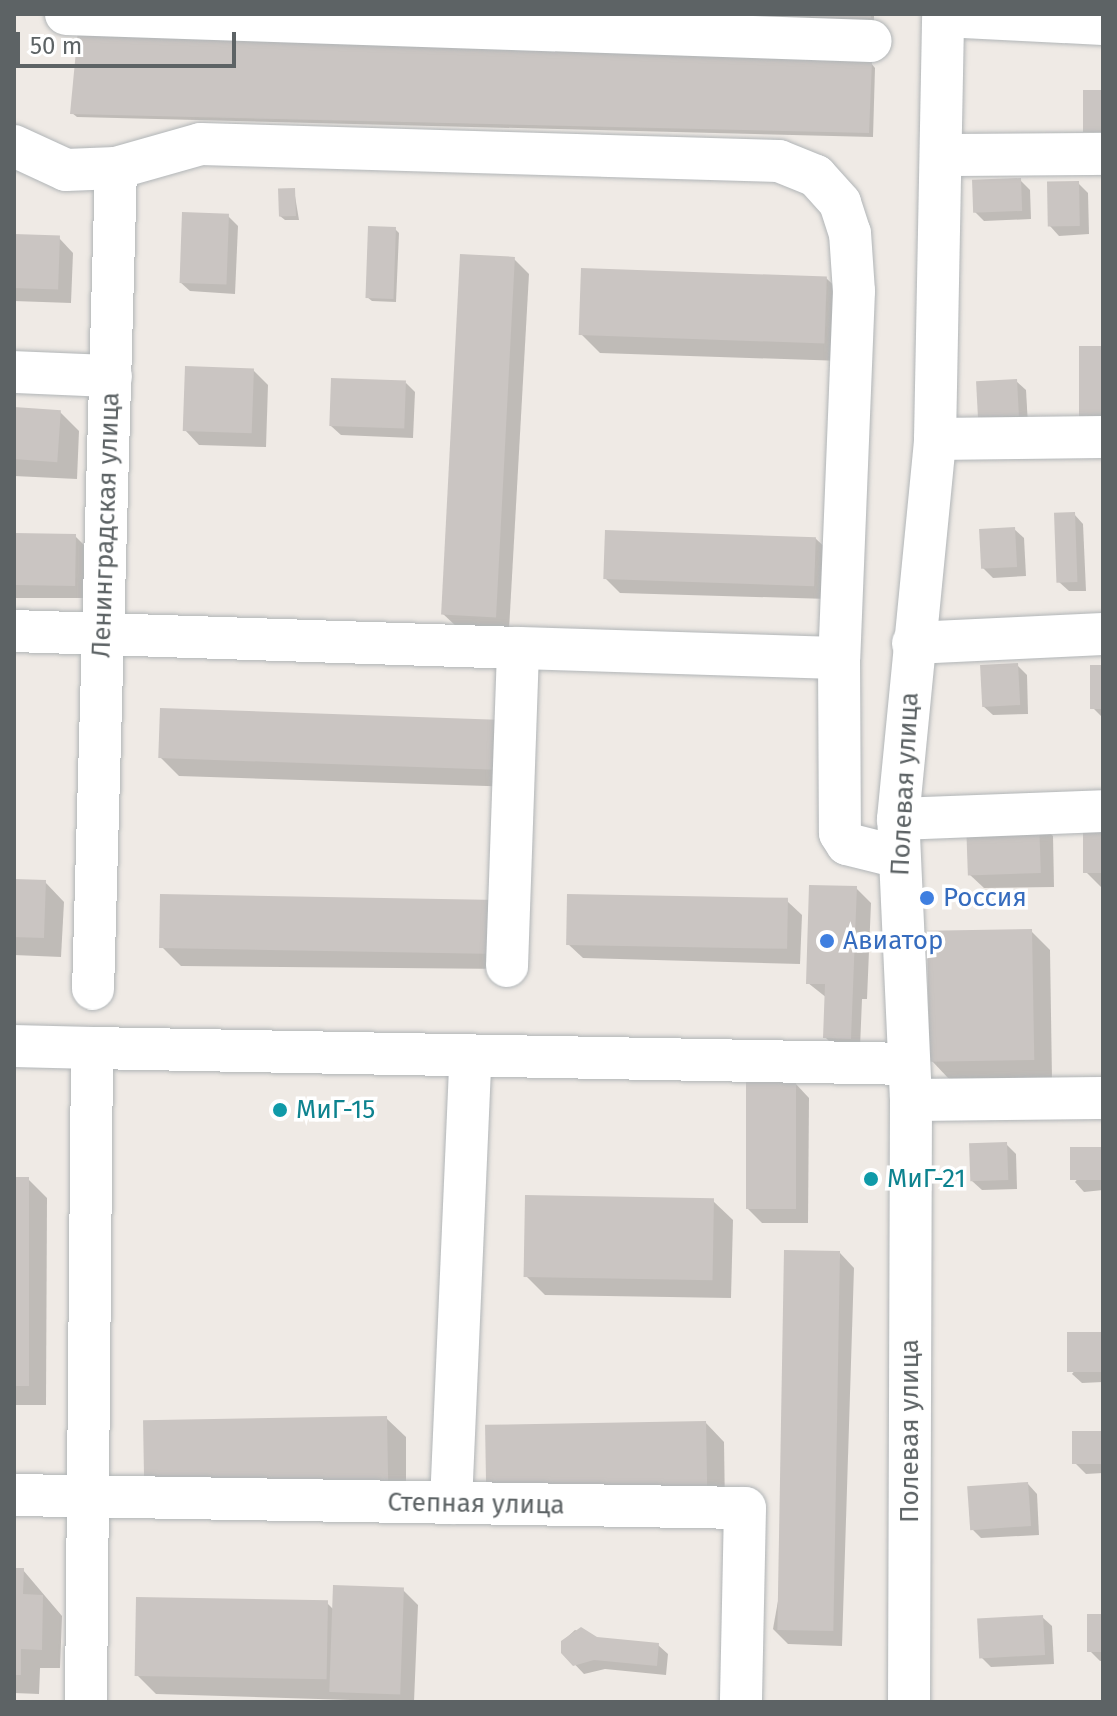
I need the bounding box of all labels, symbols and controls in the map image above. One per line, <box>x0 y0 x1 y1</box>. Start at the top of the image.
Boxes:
scale bar <box>20 16 240 66</box>
text: 50 m <box>30 32 82 60</box>
street label: Ленинградская улица <box>86 392 126 658</box>
street label: Полевая улица <box>885 691 925 877</box>
place label: Россия <box>943 882 1027 914</box>
marker: Россия <box>918 889 936 907</box>
place label: Авиатор <box>843 925 943 957</box>
marker: Авиатор <box>818 932 836 950</box>
place label: МиГ-15 <box>296 1094 375 1126</box>
marker: МиГ-15 <box>271 1101 289 1119</box>
place label: МиГ-21 <box>887 1163 966 1195</box>
marker: МиГ-21 <box>862 1170 880 1188</box>
street label: Полевая улица <box>894 1339 926 1523</box>
street label: Степная улица <box>387 1487 565 1521</box>

